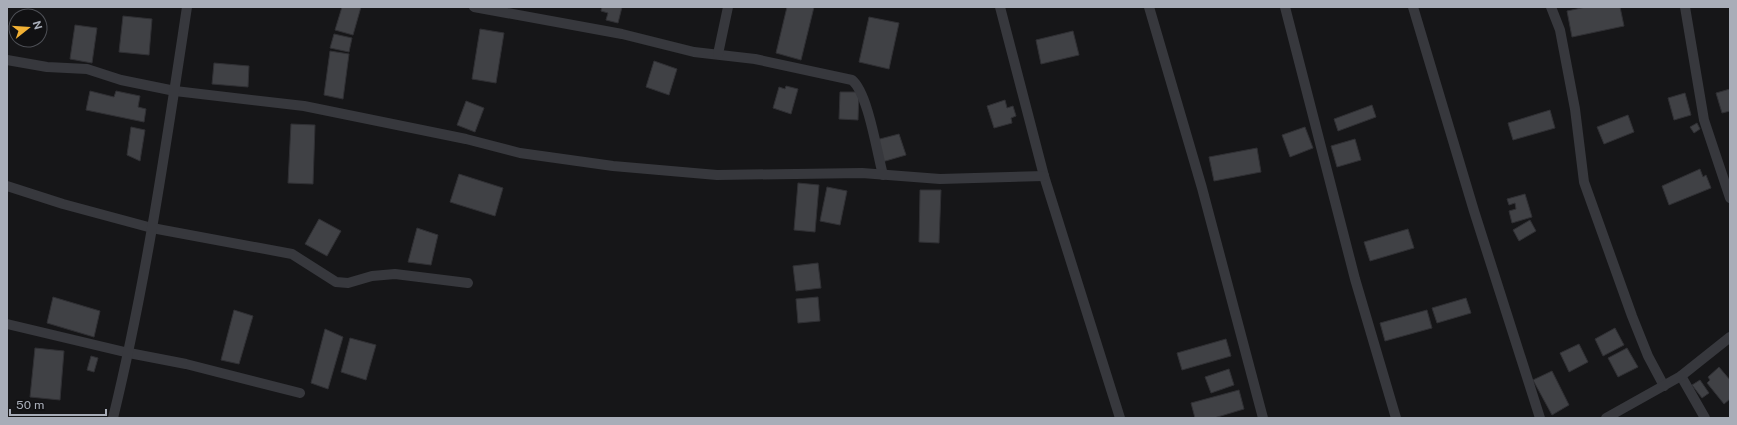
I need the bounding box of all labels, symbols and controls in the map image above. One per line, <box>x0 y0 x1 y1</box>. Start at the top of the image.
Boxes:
north arrow <box>8 8 48 48</box>
text: N <box>31 19 45 31</box>
scale bar <box>10 391 106 417</box>
text: 50 m <box>16 398 44 412</box>

